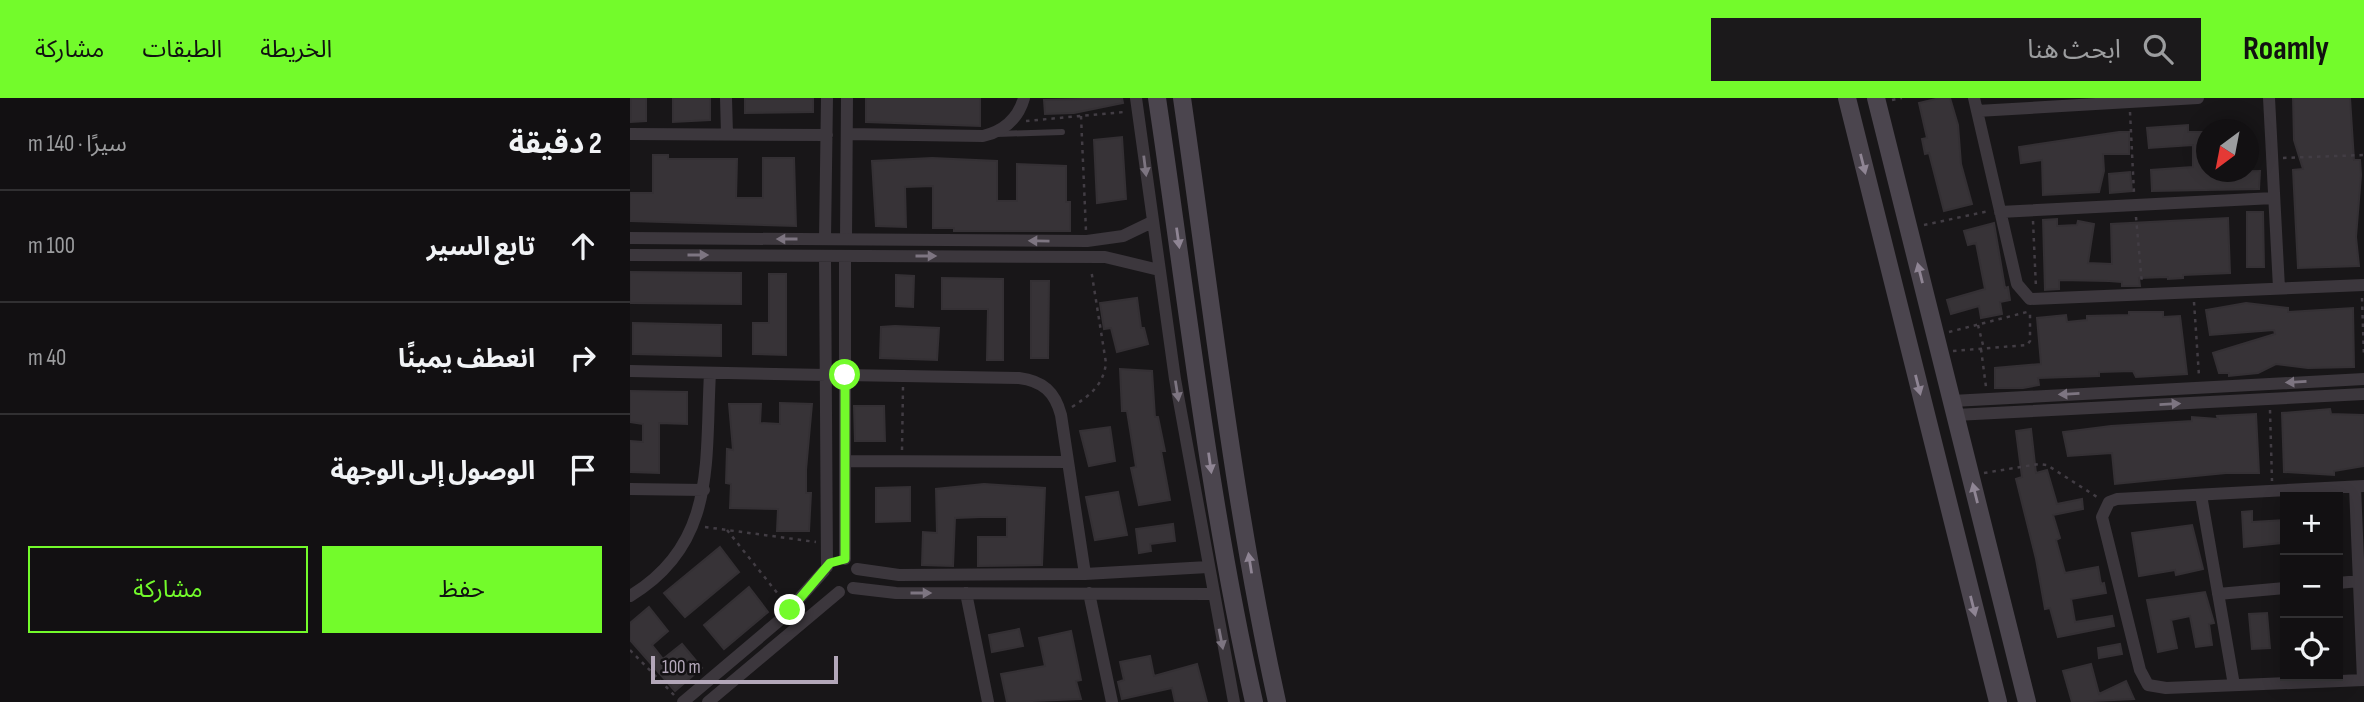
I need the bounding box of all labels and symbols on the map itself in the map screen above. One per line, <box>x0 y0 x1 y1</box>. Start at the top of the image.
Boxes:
north arrow <box>2196 119 2259 182</box>
one-way arrow <box>1858 153 1869 175</box>
one-way arrow <box>1140 155 1151 177</box>
one-way arrow <box>1172 227 1183 249</box>
one-way arrow <box>775 233 797 245</box>
one-way arrow <box>1027 235 1049 246</box>
one-way arrow <box>687 249 709 261</box>
one-way arrow <box>915 250 937 262</box>
one-way arrow <box>1914 261 1925 283</box>
route start <box>829 359 860 390</box>
one-way arrow <box>1913 374 1924 396</box>
one-way arrow <box>2285 376 2307 387</box>
one-way arrow <box>1172 380 1183 402</box>
one-way arrow <box>2057 389 2079 400</box>
one-way arrow <box>2159 398 2181 409</box>
one-way arrow <box>1205 453 1216 475</box>
one-way arrow <box>1969 482 1980 504</box>
one-way arrow <box>1244 552 1255 574</box>
one-way arrow <box>910 587 932 599</box>
route end <box>774 594 805 625</box>
one-way arrow <box>1968 595 1979 617</box>
one-way arrow <box>1216 628 1227 650</box>
scale bar <box>651 653 838 685</box>

